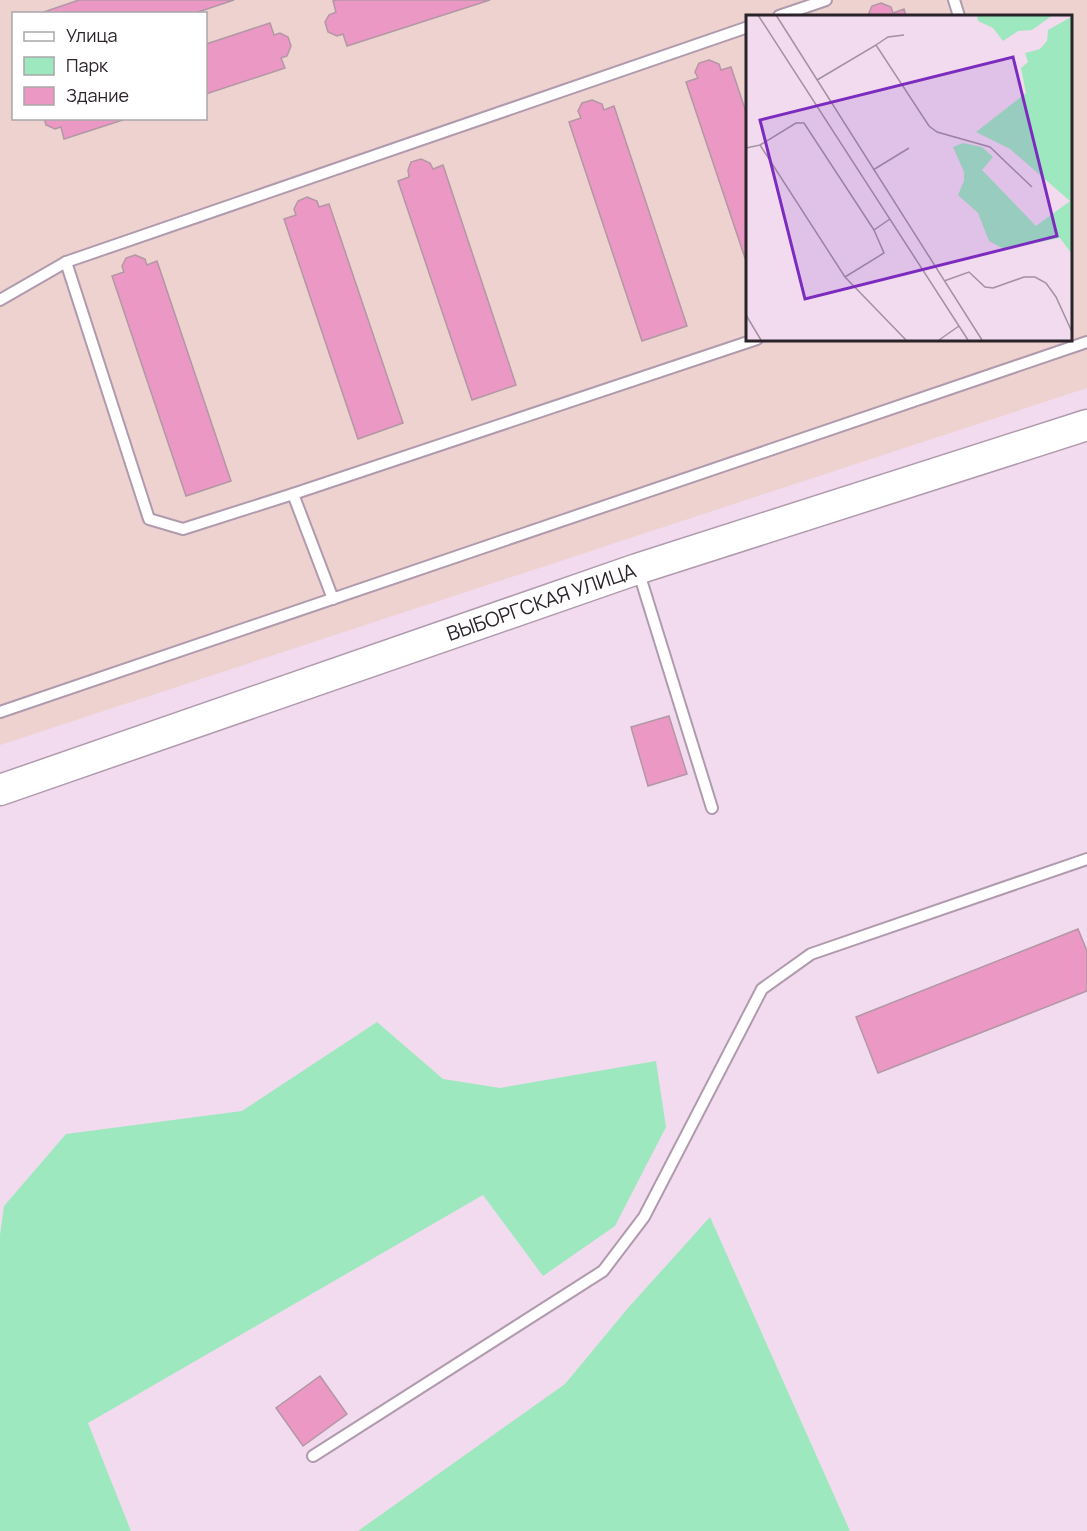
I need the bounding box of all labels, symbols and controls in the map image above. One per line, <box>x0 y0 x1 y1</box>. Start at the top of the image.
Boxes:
legend <box>12 12 207 120</box>
inset map <box>746 15 1072 340</box>
text: Улица <box>66 23 118 47</box>
text: Парк <box>66 53 109 77</box>
text: Здание <box>66 83 129 107</box>
street label: ВЫБОРГСКАЯ УЛИЦА <box>443 556 640 647</box>

